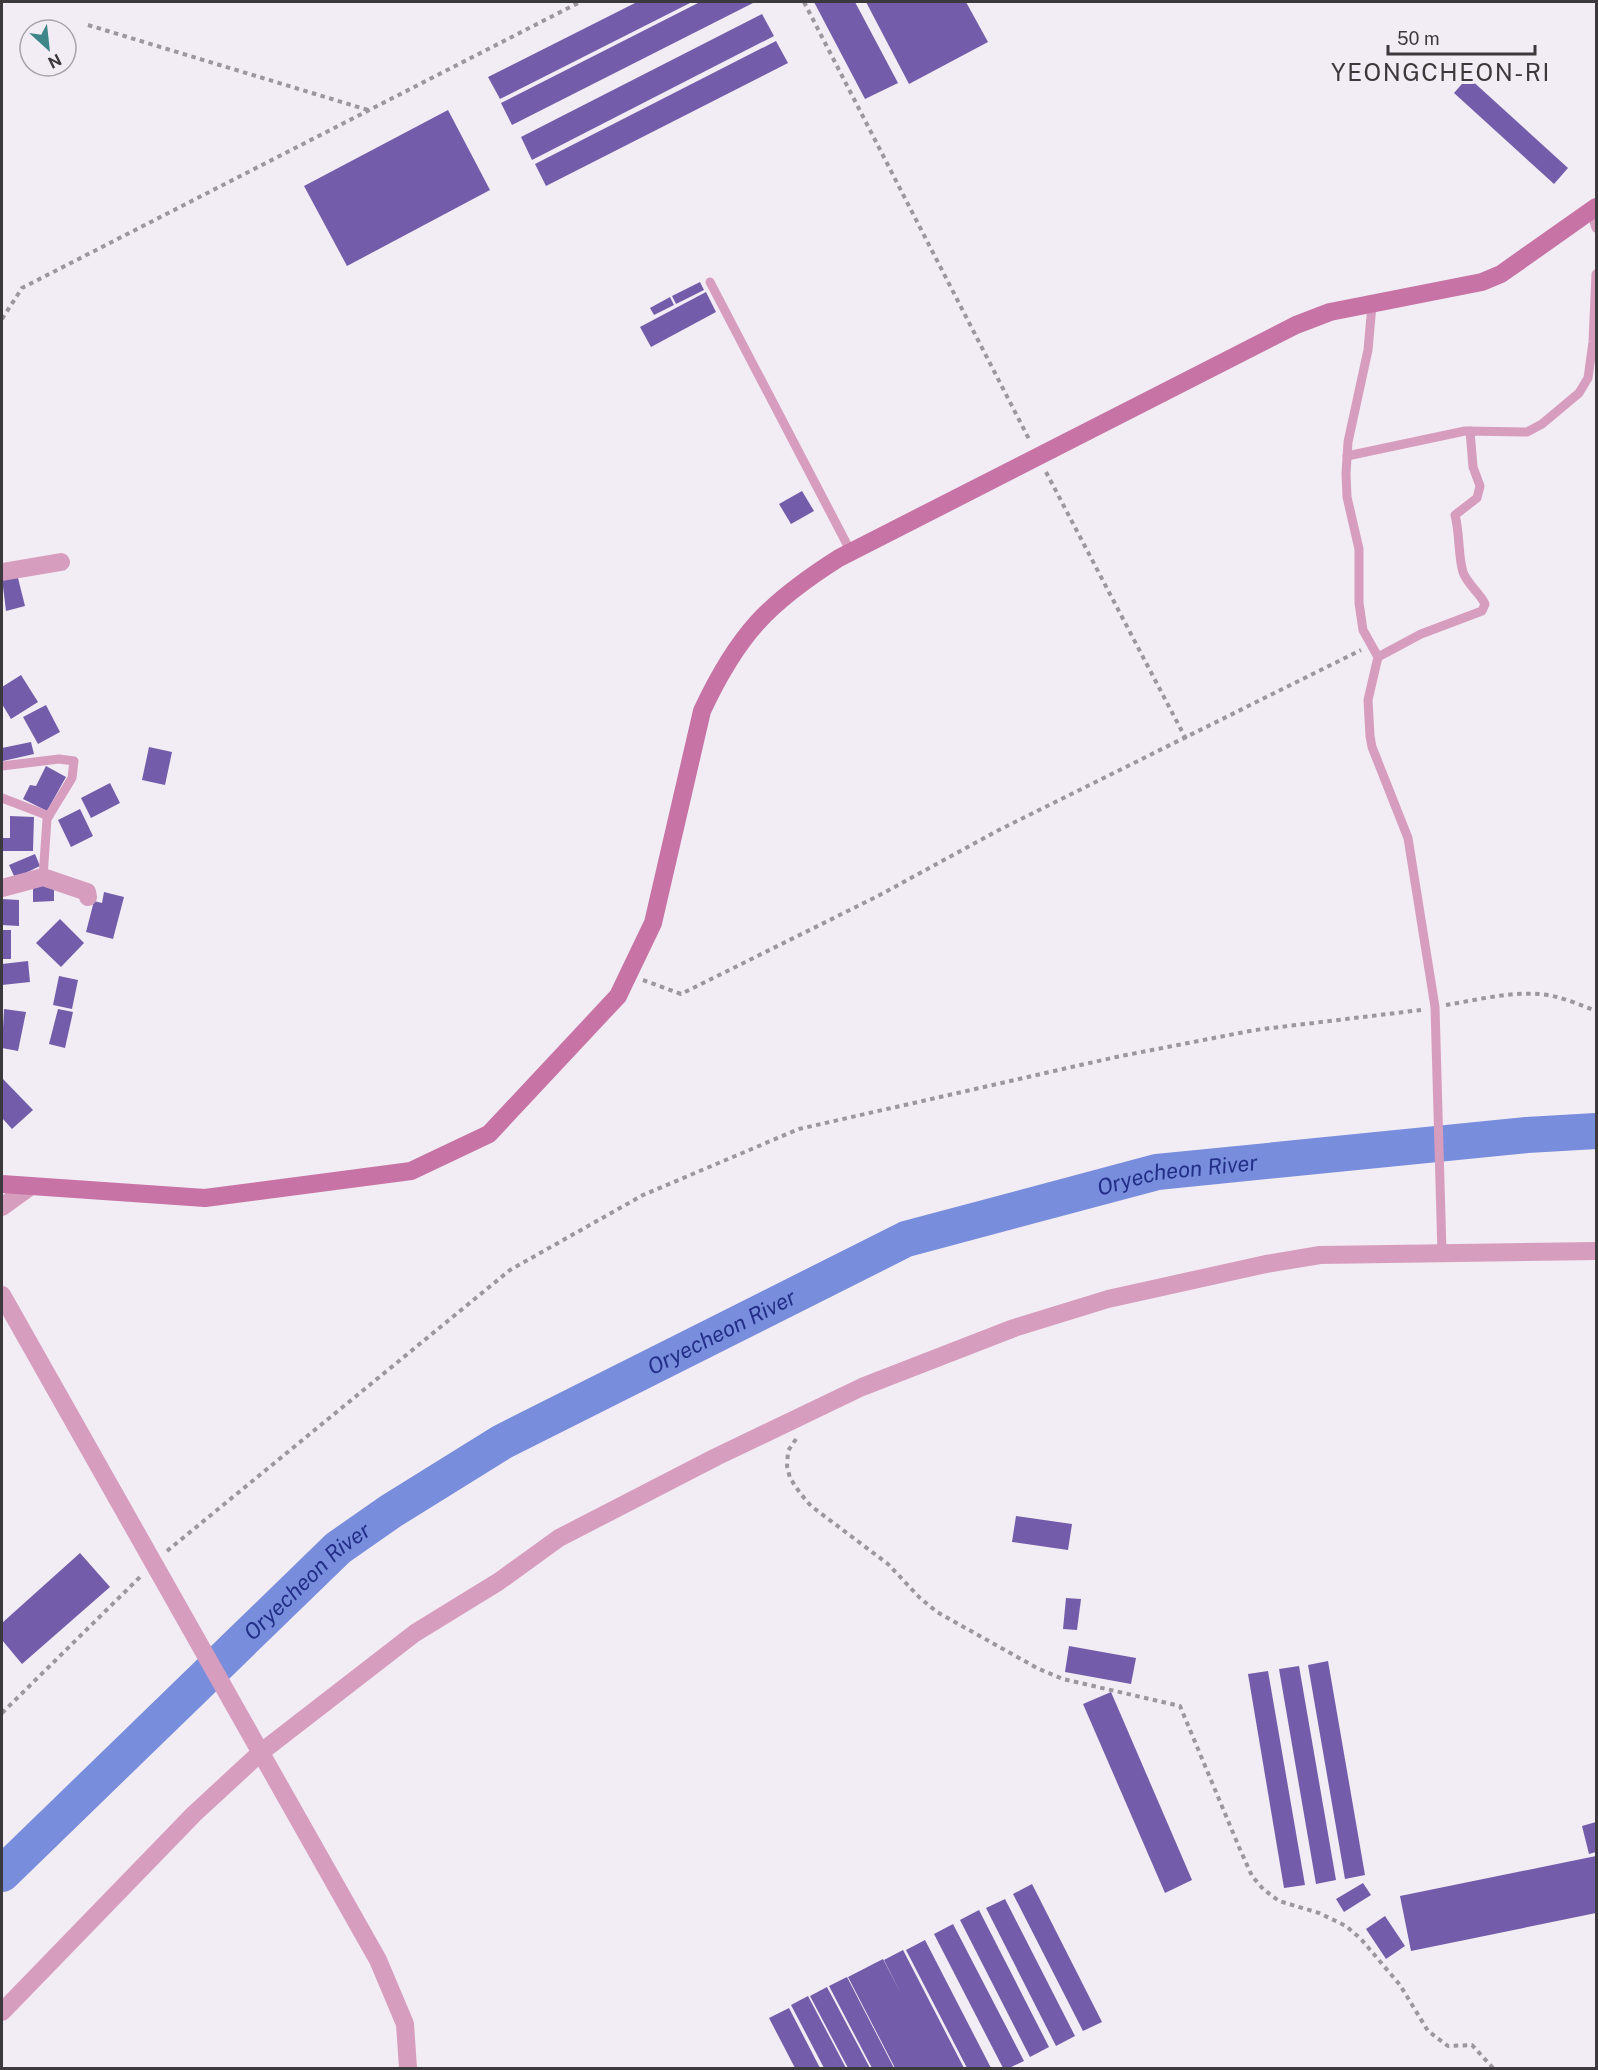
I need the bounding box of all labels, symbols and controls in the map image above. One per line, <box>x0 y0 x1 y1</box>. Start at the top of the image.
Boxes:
north arrow <box>18 18 78 78</box>
scale bar <box>1388 18 1535 56</box>
text: 50 m <box>1397 28 1440 49</box>
text: N <box>45 50 64 72</box>
district label: YEONGCHEON-RI <box>1331 58 1551 86</box>
water label: Oryecheon River <box>1094 1149 1259 1200</box>
water label: Oryecheon River <box>643 1283 800 1380</box>
water label: Oryecheon River <box>238 1516 376 1645</box>

